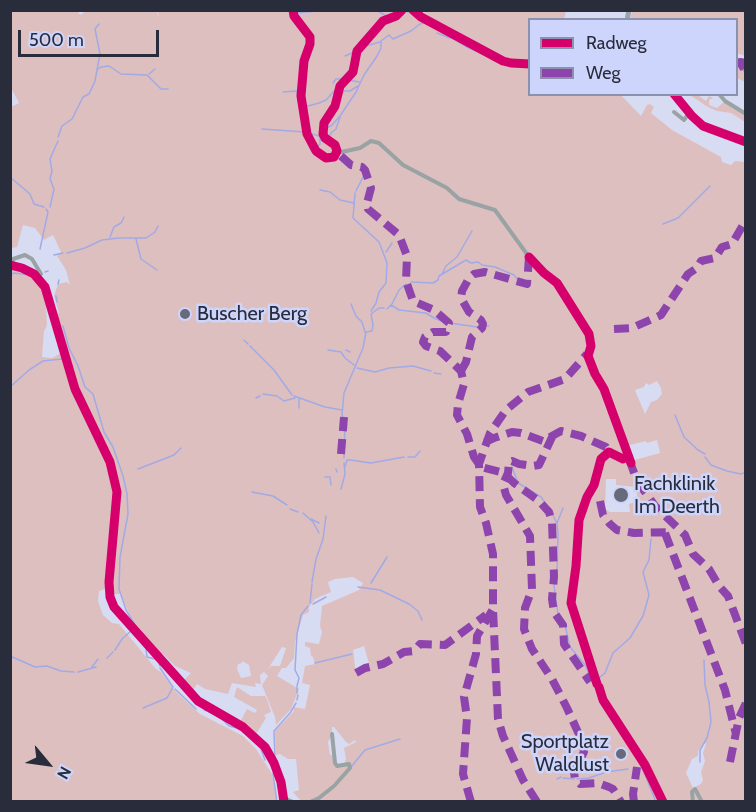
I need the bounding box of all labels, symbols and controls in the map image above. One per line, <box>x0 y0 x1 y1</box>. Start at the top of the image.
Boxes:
scale bar <box>21 18 162 56</box>
legend <box>528 18 738 96</box>
text: 500 m <box>29 29 84 51</box>
text: Radweg <box>586 32 647 54</box>
text: Weg <box>586 62 621 84</box>
place label: Buscher Berg <box>197 302 307 326</box>
marker: Buscher Berg <box>178 307 192 321</box>
place label: Fachklinik Im Deerth <box>634 472 720 519</box>
marker: Fachklinik Im Deerth <box>612 486 630 504</box>
place label: Sportplatz Waldlust <box>521 730 609 777</box>
north arrow <box>18 734 78 794</box>
marker: Sportplatz Waldlust <box>614 747 628 761</box>
text: N <box>53 763 75 783</box>

